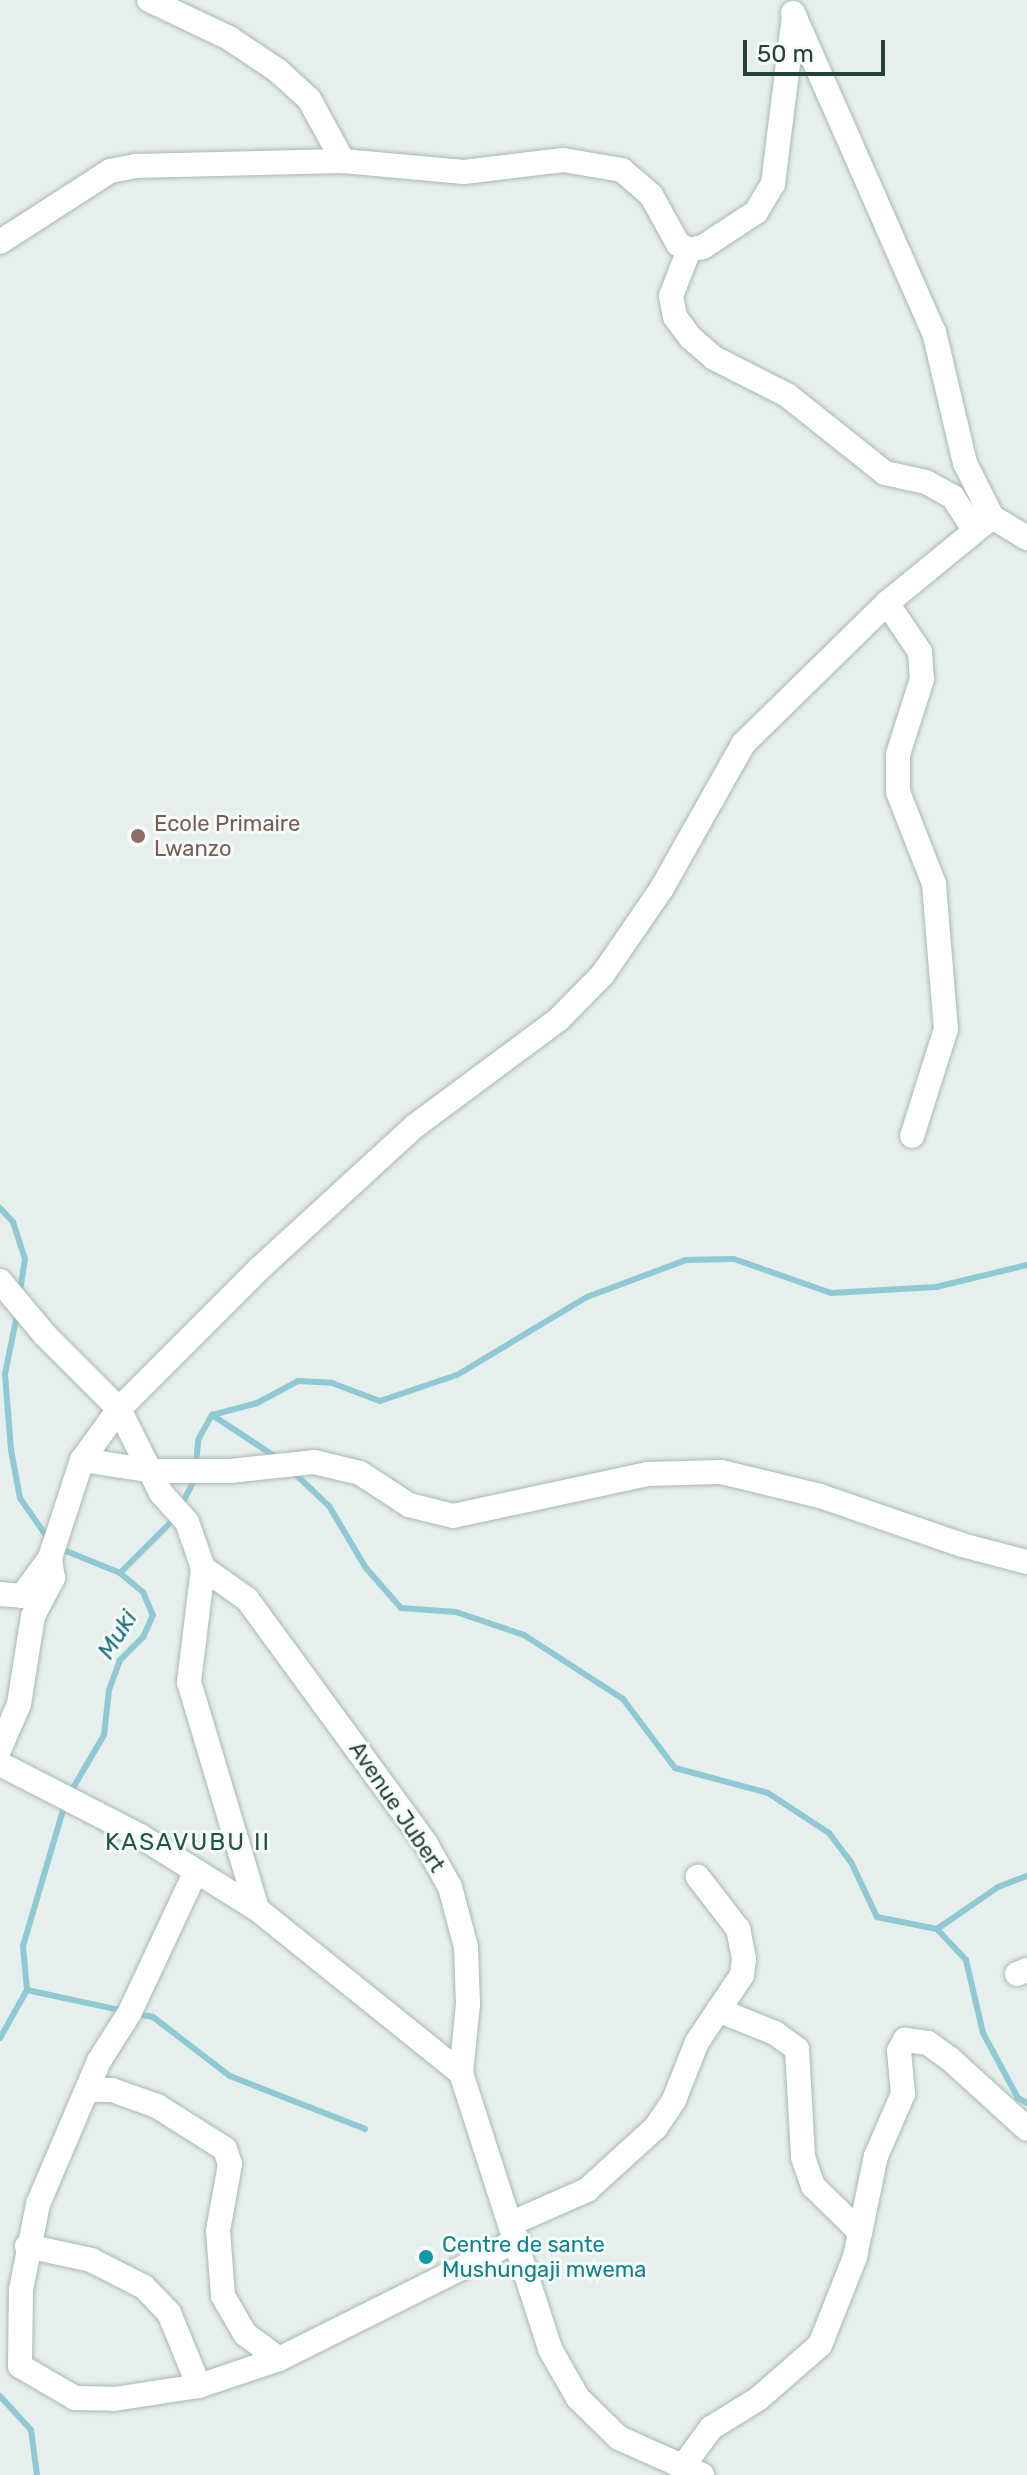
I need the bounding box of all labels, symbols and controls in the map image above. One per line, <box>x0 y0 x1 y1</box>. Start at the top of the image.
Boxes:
scale bar <box>747 24 889 74</box>
text: 50 m <box>757 40 814 68</box>
place label: Ecole Primaire Lwanzo <box>154 810 300 862</box>
marker: Ecole Primaire Lwanzo <box>129 827 147 845</box>
water label: Muki <box>92 1605 144 1665</box>
street label: Avenue Jubert <box>344 1737 450 1877</box>
district label: KASAVUBU II <box>105 1829 271 1857</box>
place label: Centre de sante Mushungaji mwema <box>442 2231 646 2282</box>
marker: Centre de sante Mushungaji mwema <box>417 2248 435 2266</box>

